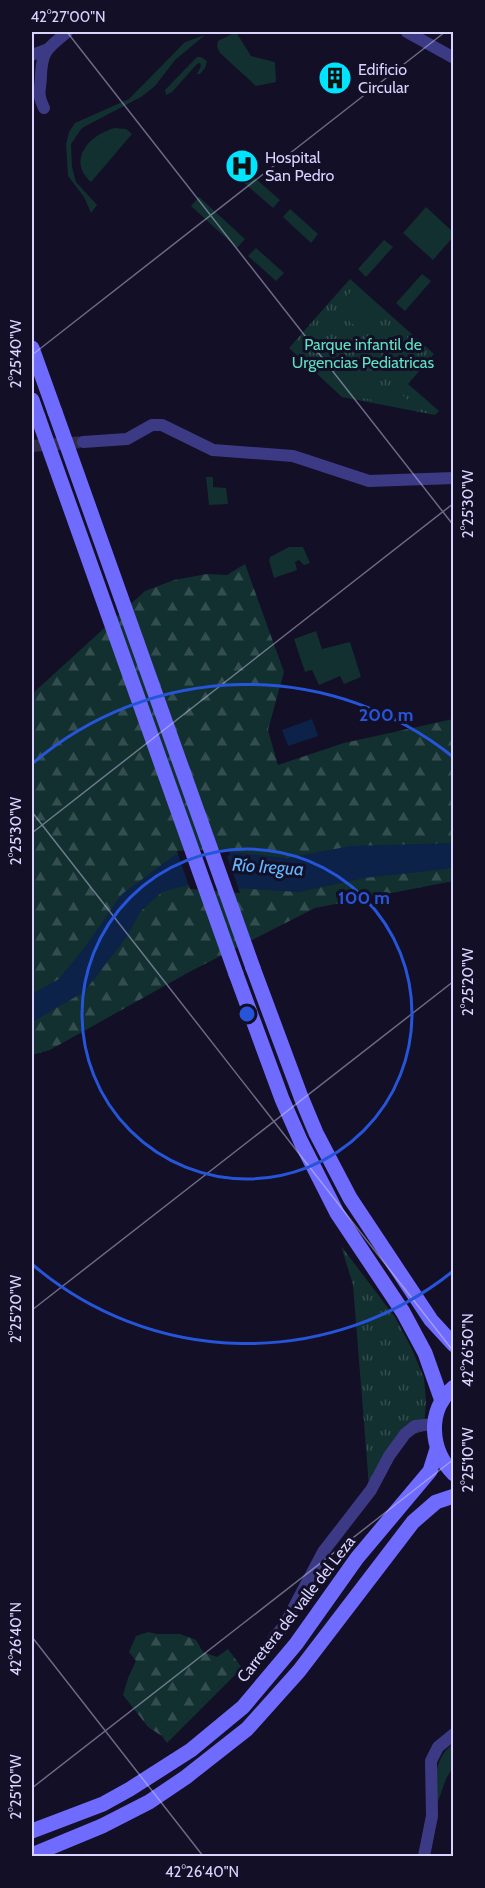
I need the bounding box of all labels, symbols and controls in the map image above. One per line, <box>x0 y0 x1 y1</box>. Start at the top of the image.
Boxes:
text: 42°27'00"N <box>30 8 106 26</box>
building icon: Edificio Circular <box>317 60 353 96</box>
place label: Edificio Circular <box>358 60 410 97</box>
hospital icon: Hospital San Pedro <box>224 148 260 184</box>
place label: Hospital San Pedro <box>265 148 334 185</box>
text: 2°25'40"W <box>7 319 25 388</box>
park label: Parque infantil de Urgencias Pediatricas <box>292 335 435 372</box>
text: 2°25'30"W <box>459 469 477 538</box>
text: 200 m <box>359 704 413 726</box>
text: 2°25'30"W <box>7 796 25 865</box>
water label: Río Iregua <box>231 854 305 880</box>
text: 100 m <box>338 887 390 909</box>
text: 2°25'20"W <box>459 947 477 1016</box>
centre of rings <box>237 1004 257 1024</box>
text: 2°25'20"W <box>7 1274 25 1343</box>
text: 42°26'50"N <box>459 1313 477 1387</box>
text: 2°25'10"W <box>459 1427 477 1493</box>
street label: Carretera del valle del Leza <box>233 1532 359 1686</box>
text: 42°26'40"N <box>7 1602 25 1676</box>
text: 2°25'10"W <box>7 1754 25 1820</box>
text: 42°26'40"N <box>165 1863 239 1881</box>

